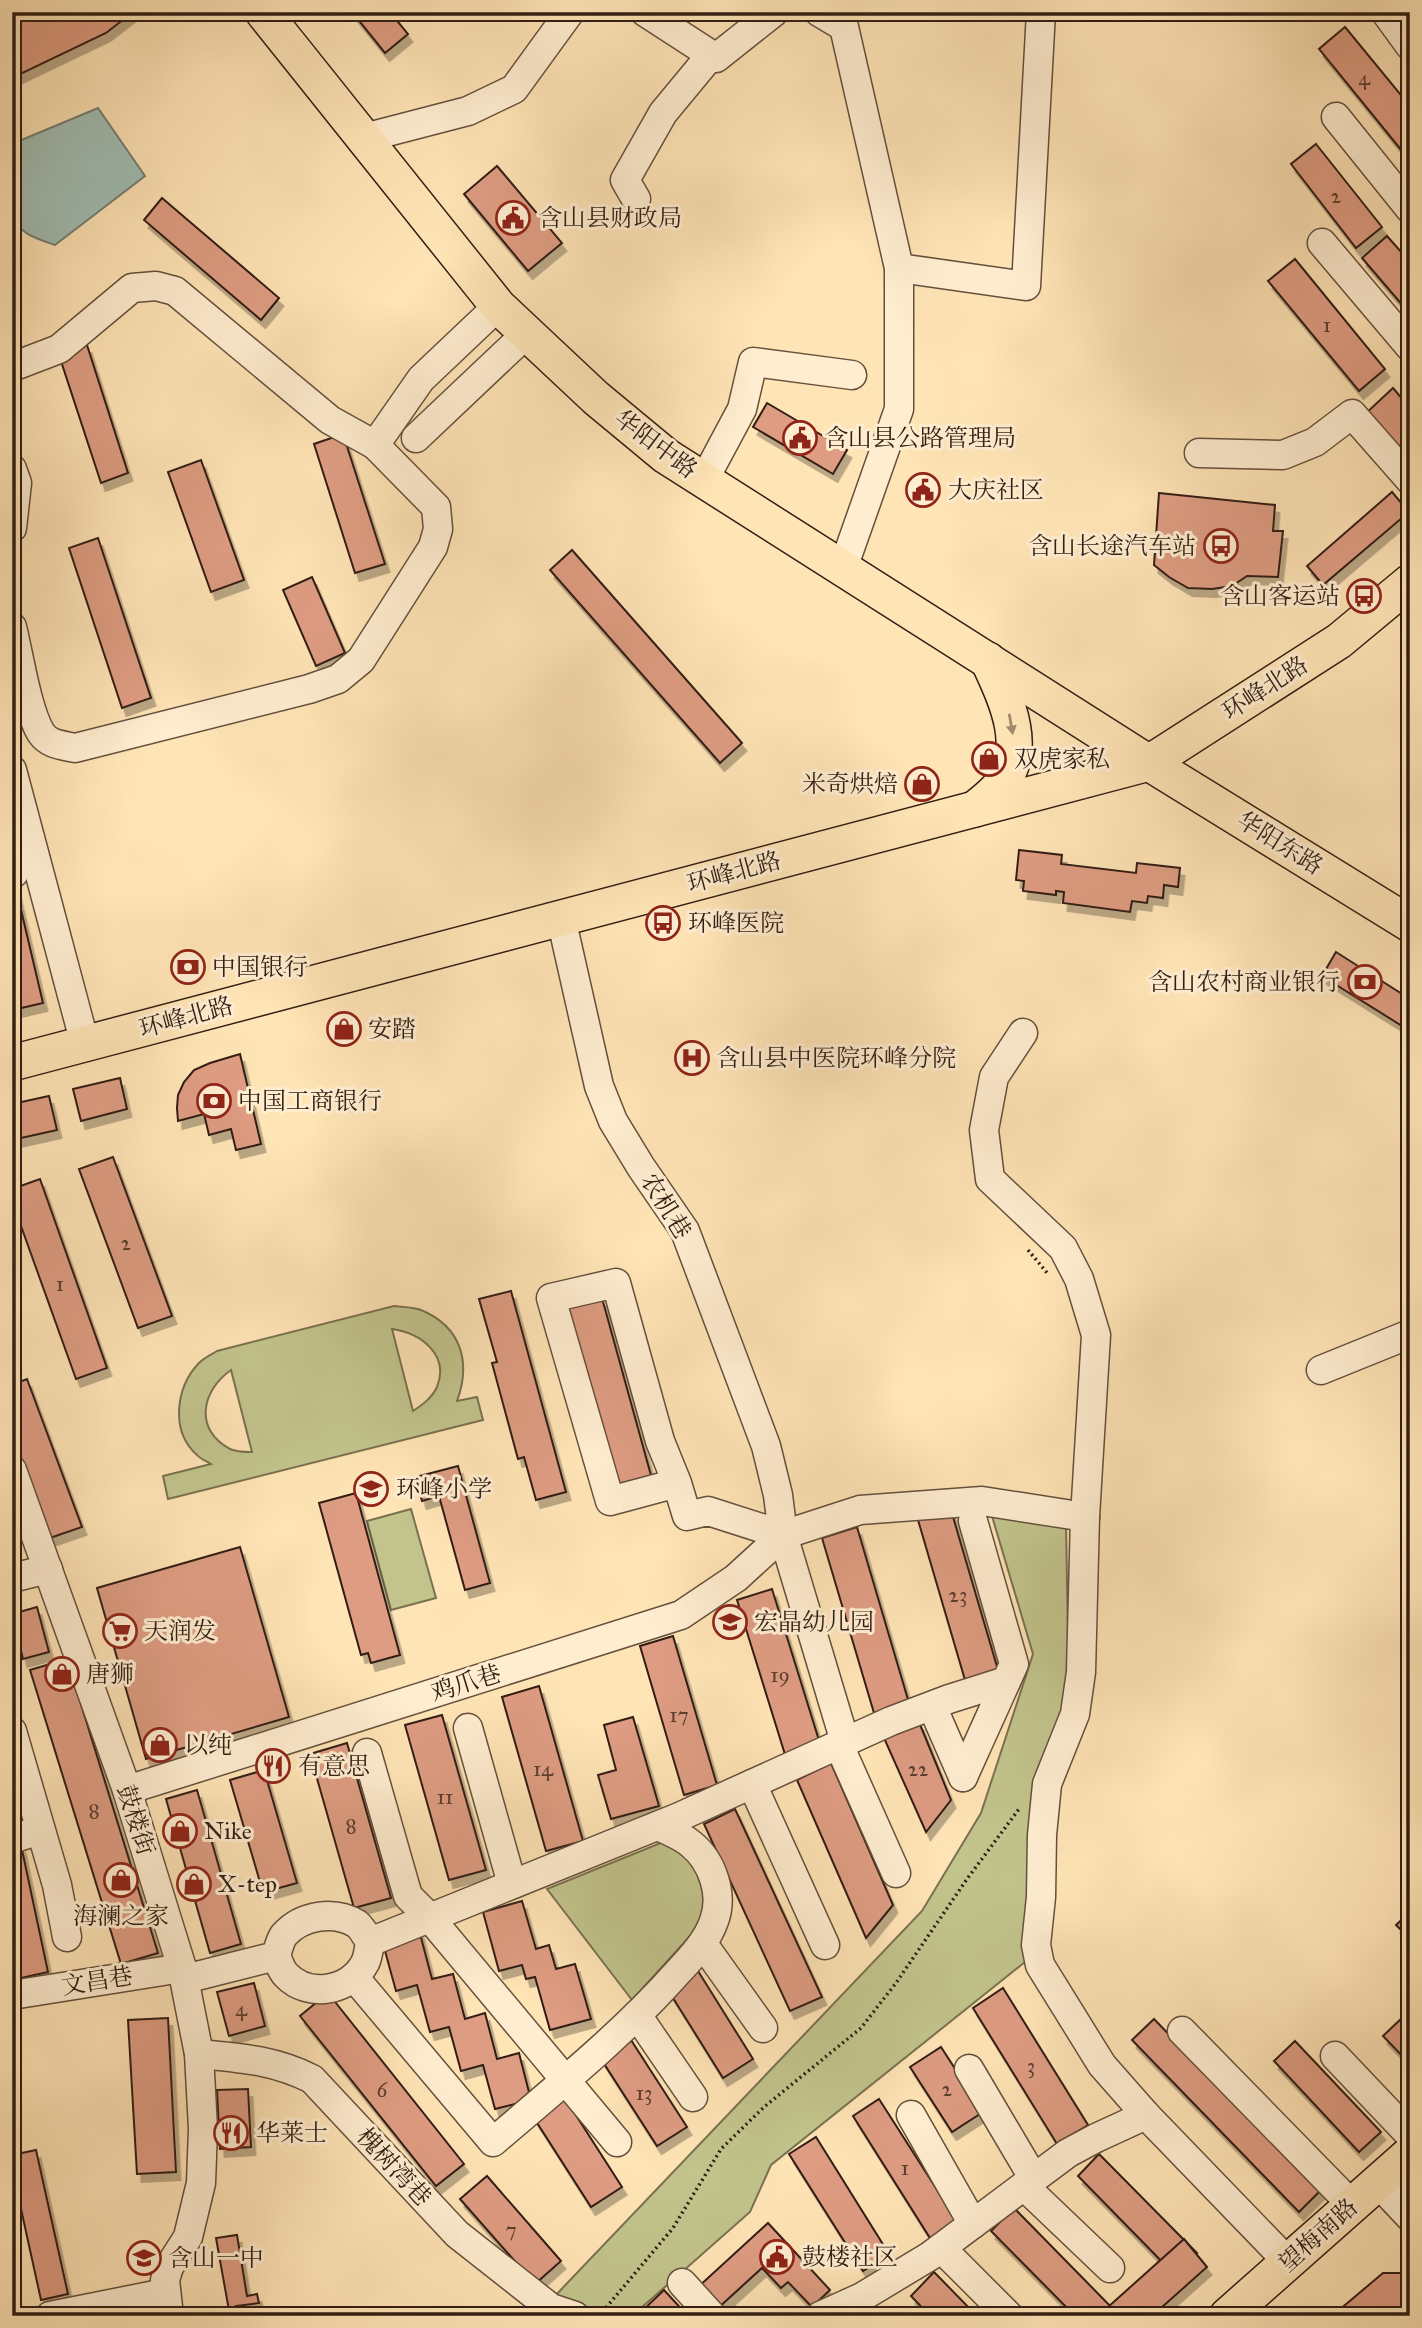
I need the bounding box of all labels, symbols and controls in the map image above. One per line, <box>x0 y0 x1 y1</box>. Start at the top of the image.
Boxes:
house number: 4 <box>1358 65 1371 91</box>
house number: 2 <box>1331 183 1342 209</box>
public building icon: 含山县财政局 <box>494 199 532 237</box>
place label: 含山县财政局 <box>538 203 682 233</box>
house number: 1 <box>1323 312 1331 338</box>
street label: 华阳中路 <box>609 403 703 485</box>
public building icon: 含山县公路管理局 <box>781 419 819 457</box>
place label: 含山县公路管理局 <box>824 423 1016 453</box>
public building icon: 大庆社区 <box>904 471 942 509</box>
place label: 大庆社区 <box>948 475 1044 505</box>
bus stop icon: 含山长途汽车站 <box>1202 527 1240 565</box>
place label: 含山长途汽车站 <box>1028 531 1196 561</box>
bus stop icon: 含山客运站 <box>1345 577 1383 615</box>
place label: 含山客运站 <box>1220 581 1340 611</box>
street label: 环峰北路 <box>1217 649 1313 727</box>
one-way arrow <box>1006 713 1017 735</box>
shop icon: 双虎家私 <box>970 740 1008 778</box>
place label: 双虎家私 <box>1014 744 1110 774</box>
shop icon: 米奇烘焙 <box>903 765 941 803</box>
place label: 米奇烘焙 <box>802 769 898 799</box>
street label: 华阳东路 <box>1231 805 1329 881</box>
street label: 环峰北路 <box>684 845 784 899</box>
bus stop icon: 环峰医院 <box>644 904 682 942</box>
place label: 环峰医院 <box>688 908 784 938</box>
bank icon: 中国银行 <box>169 948 207 986</box>
place label: 中国银行 <box>212 952 308 982</box>
bank icon: 含山农村商业银行 <box>1346 963 1384 1001</box>
place label: 含山农村商业银行 <box>1148 967 1340 997</box>
street label: 环峰北路 <box>136 990 236 1044</box>
shop icon: 安踏 <box>325 1010 363 1048</box>
place label: 安踏 <box>368 1014 416 1044</box>
hospital icon: 含山县中医院环峰分院 <box>673 1039 711 1077</box>
place label: 含山县中医院环峰分院 <box>716 1043 956 1073</box>
bank icon: 中国工商银行 <box>195 1082 233 1120</box>
place label: 中国工商银行 <box>238 1086 382 1116</box>
street label: 农机巷 <box>634 1168 698 1244</box>
house number: 2 <box>121 1230 132 1256</box>
house number: 1 <box>56 1271 64 1297</box>
school or university icon: 环峰小学 <box>352 1470 390 1508</box>
place label: 环峰小学 <box>396 1474 492 1504</box>
house number: 23 <box>949 1582 967 1608</box>
school or university icon: 宏晶幼儿园 <box>711 1603 749 1641</box>
place label: 宏晶幼儿园 <box>754 1607 874 1637</box>
supermarket icon: 天润发 <box>101 1612 139 1650</box>
place label: 天润发 <box>144 1616 216 1646</box>
shop icon: 唐狮 <box>43 1655 81 1693</box>
street label: 鸡爪巷 <box>427 1658 505 1708</box>
place label: 唐狮 <box>86 1659 134 1689</box>
house number: 19 <box>770 1662 790 1688</box>
house number: 17 <box>669 1702 689 1728</box>
shop icon: 以纯 <box>141 1726 179 1764</box>
place label: 以纯 <box>184 1730 232 1760</box>
restaurant icon: 有意思 <box>254 1747 292 1785</box>
place label: 有意思 <box>298 1751 370 1781</box>
house number: 14 <box>533 1756 554 1782</box>
house number: 22 <box>908 1756 929 1782</box>
street label: 鼓楼街 <box>111 1781 161 1859</box>
house number: 11 <box>437 1784 453 1810</box>
house number: 8 <box>88 1798 100 1824</box>
shop icon: Nike <box>161 1812 199 1850</box>
house number: 8 <box>345 1813 357 1839</box>
place label: Nike <box>204 1816 252 1846</box>
shop icon: 海澜之家 <box>102 1861 140 1899</box>
shop icon: X-tep <box>175 1865 213 1903</box>
place label: X-tep <box>218 1869 277 1899</box>
place label: 海澜之家 <box>73 1901 169 1931</box>
street label: 文昌巷 <box>59 1961 135 2001</box>
house number: 4 <box>235 1996 248 2022</box>
house number: 3 <box>1027 2053 1035 2079</box>
house number: 2 <box>942 2076 953 2102</box>
house number: 6 <box>377 2077 389 2103</box>
house number: 13 <box>636 2080 652 2106</box>
restaurant icon: 华莱士 <box>212 2114 250 2152</box>
place label: 华莱士 <box>256 2118 328 2148</box>
street label: 槐树湾巷 <box>350 2122 438 2212</box>
house number: 1 <box>901 2155 909 2181</box>
street label: 望梅南路 <box>1272 2192 1364 2278</box>
house number: 7 <box>505 2217 517 2243</box>
public building icon: 鼓楼社区 <box>758 2238 796 2276</box>
school or university icon: 含山一中 <box>125 2239 163 2277</box>
place label: 鼓楼社区 <box>802 2242 898 2272</box>
place label: 含山一中 <box>168 2243 264 2273</box>

